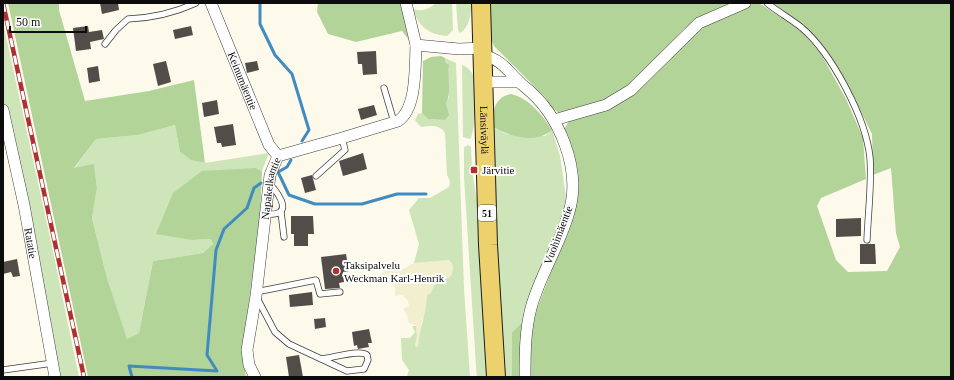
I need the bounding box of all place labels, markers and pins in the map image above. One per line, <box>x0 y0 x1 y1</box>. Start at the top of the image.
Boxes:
place label: Järvitie <box>482 164 514 176</box>
marker: Järvitie <box>469 165 479 175</box>
place label: Taksipalvelu Weckman Karl-Henrik <box>344 259 445 284</box>
marker: Taksipalvelu Weckman Karl-Henrik <box>331 266 341 276</box>

